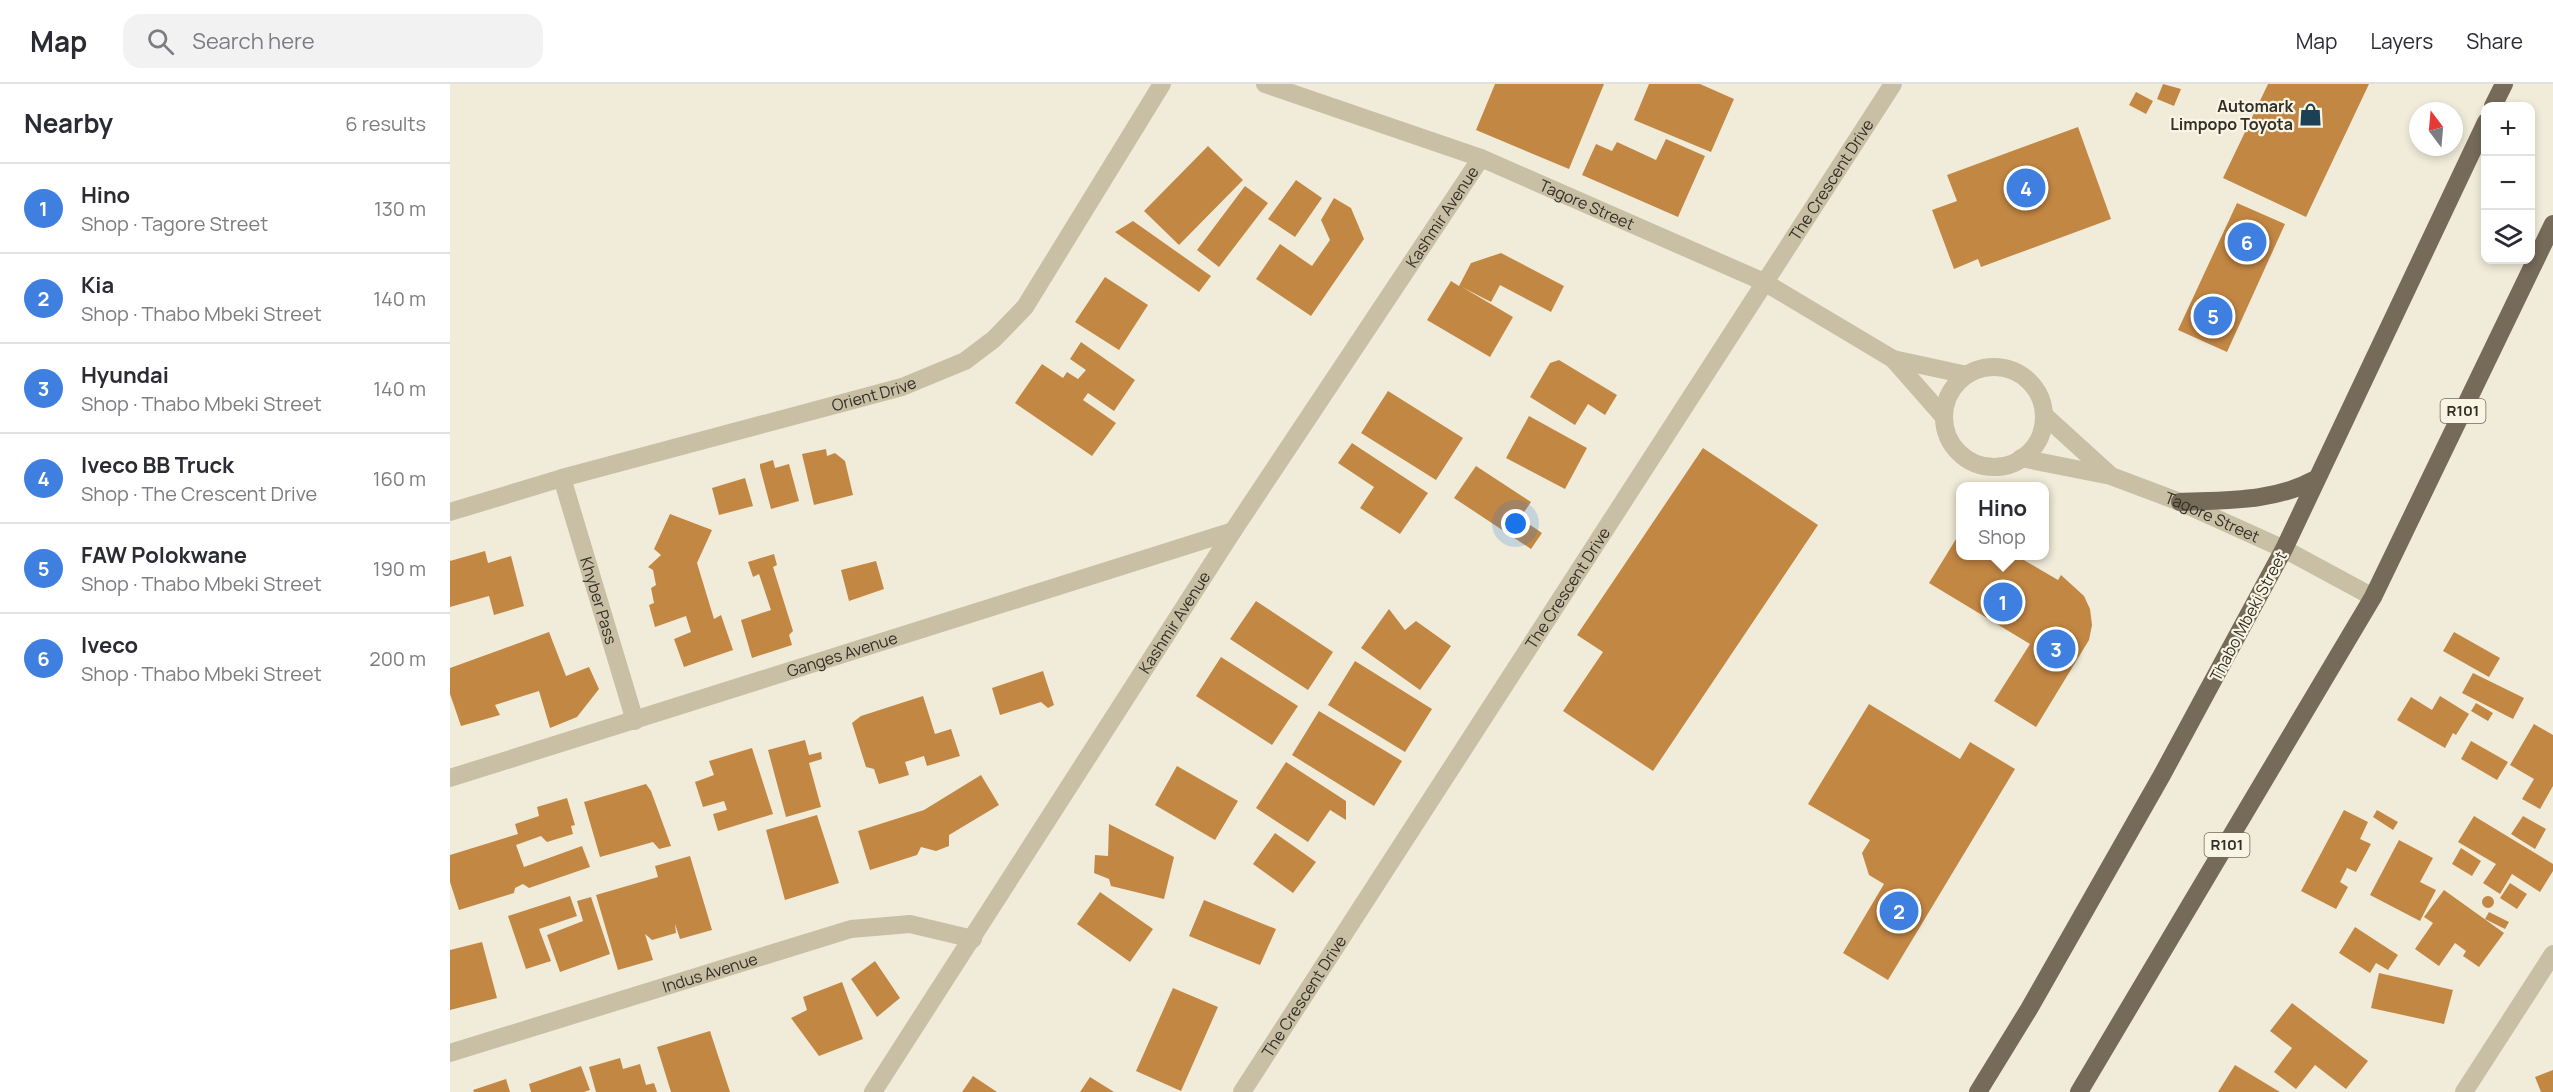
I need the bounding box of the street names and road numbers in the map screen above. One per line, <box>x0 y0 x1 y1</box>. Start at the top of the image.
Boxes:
street label: The Crescent Drive <box>1784 115 1879 245</box>
street label: Kashmir Avenue <box>1400 162 1484 272</box>
street label: Tagore Street <box>1536 174 1638 235</box>
street label: Orient Drive <box>829 371 920 416</box>
road number: R101 <box>2440 399 2486 423</box>
street label: Tagore Street <box>2162 486 2263 548</box>
street label: The Crescent Drive <box>1520 523 1615 653</box>
street label: Thabo Mbeki Street <box>2204 547 2292 685</box>
street label: Khyber Pass <box>575 554 622 647</box>
street label: Kashmir Avenue <box>1133 567 1215 678</box>
street label: Ganges Avenue <box>784 627 900 682</box>
road number: R101 <box>2204 833 2250 857</box>
street label: The Crescent Drive <box>1256 931 1351 1061</box>
street label: Indus Avenue <box>659 948 760 998</box>

